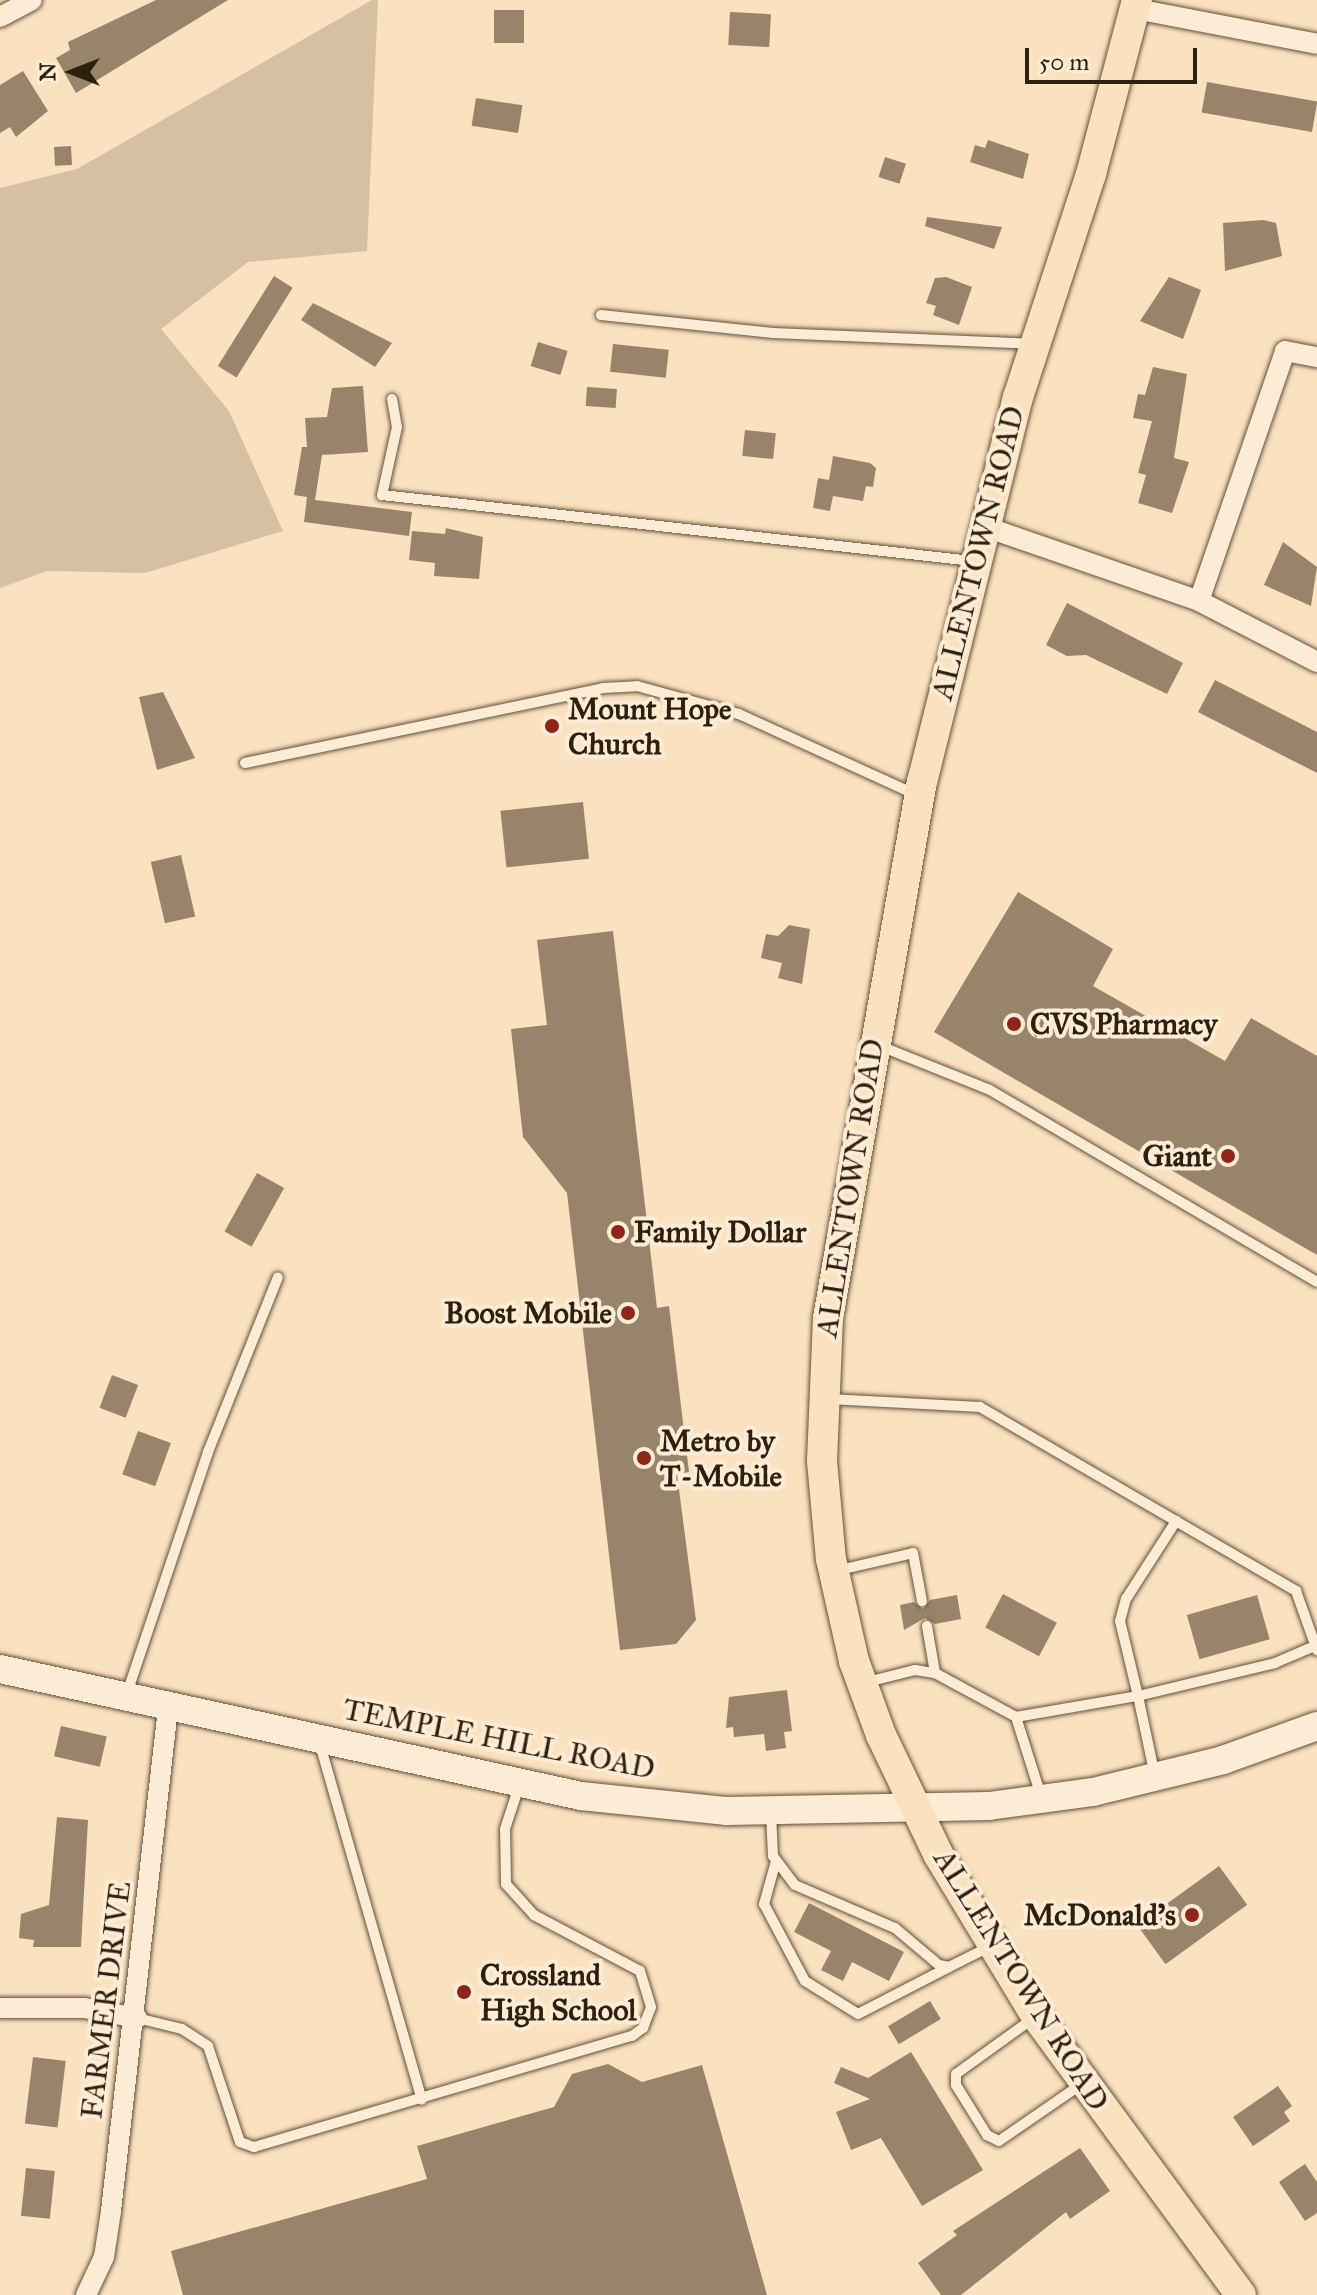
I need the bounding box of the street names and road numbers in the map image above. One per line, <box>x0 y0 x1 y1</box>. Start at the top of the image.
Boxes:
street label: ALLENTOWN ROAD <box>924 402 1032 704</box>
street label: ALLENTOWN ROAD <box>809 1036 891 1340</box>
street label: TEMPLE HILL ROAD <box>340 1691 658 1787</box>
street label: ALLENTOWN ROAD <box>926 1843 1116 2117</box>
street label: FARMER DRIVE <box>74 1879 138 2121</box>

